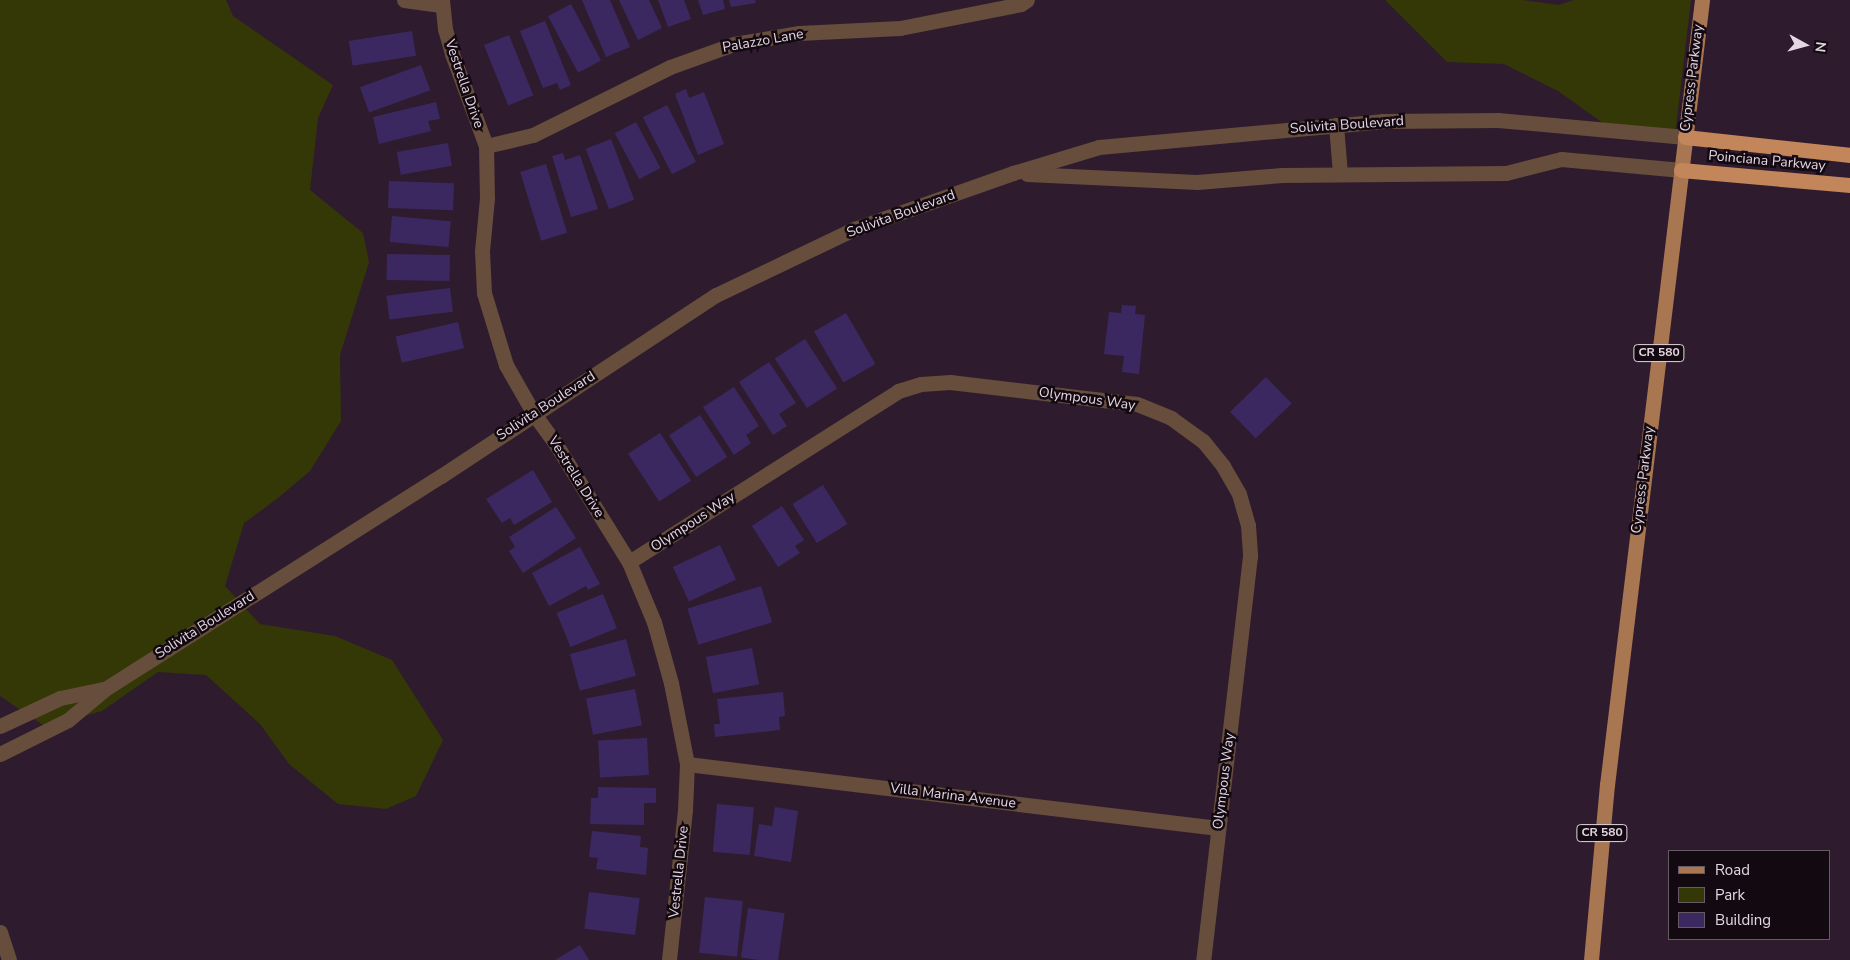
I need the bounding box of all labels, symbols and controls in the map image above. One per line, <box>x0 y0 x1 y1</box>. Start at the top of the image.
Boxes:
north arrow <box>1780 20 1830 70</box>
street label: Cypress Parkway <box>1677 23 1707 133</box>
street label: Palazzo Lane <box>721 26 805 56</box>
street label: Vestrella Drive <box>441 37 487 131</box>
text: N <box>1810 41 1830 53</box>
street label: Solivita Boulevard <box>1289 113 1405 137</box>
street label: Poinciana Parkway <box>1708 148 1826 174</box>
street label: Solivita Boulevard <box>844 187 958 241</box>
road number: CR 580 <box>1633 343 1685 362</box>
street label: Solivita Boulevard <box>494 368 598 444</box>
street label: Olympous Way <box>1038 384 1136 414</box>
street label: Cypress Parkway <box>1628 425 1658 535</box>
street label: Vestrella Drive <box>544 433 608 521</box>
street label: Olympous Way <box>648 488 738 556</box>
street label: Solivita Boulevard <box>152 588 258 662</box>
street label: Olympous Way <box>1210 732 1238 830</box>
street label: Villa Marina Avenue <box>889 780 1017 812</box>
road number: CR 580 <box>1576 824 1628 842</box>
street label: Vestrella Drive <box>666 825 692 919</box>
legend <box>1668 850 1830 940</box>
text: Road <box>1715 860 1750 880</box>
text: Park <box>1715 885 1745 905</box>
text: Building <box>1715 910 1771 930</box>

